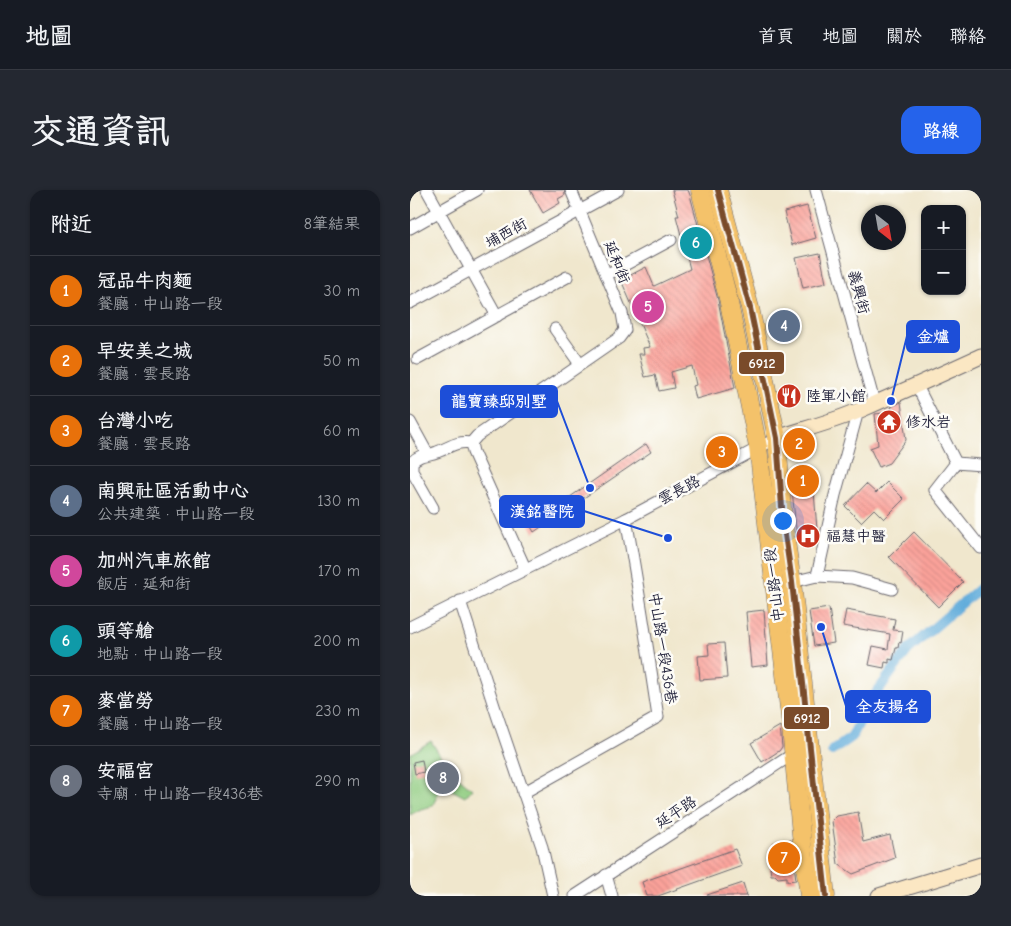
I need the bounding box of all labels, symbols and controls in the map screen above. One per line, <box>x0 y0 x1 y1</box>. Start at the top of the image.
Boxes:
text: 地圖 <box>25 22 73 50</box>
text: 首頁 <box>758 26 794 47</box>
text: 地圖 <box>822 26 858 47</box>
text: 關於 <box>886 26 922 47</box>
text: 聯絡 <box>950 26 986 47</box>
button: 路線 <box>901 106 981 154</box>
text: 交通資訊 <box>30 111 170 152</box>
north arrow <box>861 205 906 250</box>
map controls <box>921 205 966 295</box>
button: + <box>921 205 966 250</box>
text: 附近 <box>50 212 92 236</box>
street label: 埔西街 <box>482 214 530 252</box>
text: 8筆結果 <box>304 215 360 233</box>
pin: 6 <box>680 224 712 262</box>
street label: 延和街 <box>600 238 634 286</box>
button: − <box>921 250 966 295</box>
street label: 義興街 <box>844 268 874 316</box>
text: 冠品牛肉麵 <box>97 270 192 292</box>
text: 1 <box>63 282 69 300</box>
text: 30 m <box>324 282 360 300</box>
pin: 5 <box>632 288 664 326</box>
text: 餐廳 · 中山路一段 <box>97 295 223 313</box>
pin: 4 <box>768 307 800 345</box>
callout: 金爐 <box>907 321 959 352</box>
text: 金爐 <box>917 328 950 346</box>
text: 早安美之城 <box>97 340 192 362</box>
line badge: 6912 <box>738 351 785 375</box>
text: 2 <box>62 352 70 370</box>
text: 50 m <box>323 352 360 370</box>
text: 6912 <box>748 355 776 372</box>
text: 餐廳 · 雲長路 <box>97 365 191 383</box>
restaurant icon: 陸軍小館 <box>776 383 802 409</box>
callout: 龍寶臻邸別墅 <box>441 386 557 417</box>
place label: 陸軍小館 <box>806 387 866 405</box>
text: 龍寶臻邸別墅 <box>451 393 547 411</box>
temple icon: 修水岩 <box>876 409 902 435</box>
text: 台灣小吃 <box>97 410 173 432</box>
place label: 修水岩 <box>906 413 951 431</box>
text: 3 <box>62 422 70 440</box>
text: 60 m <box>323 422 360 440</box>
pin: 2 <box>783 425 815 463</box>
pin: 3 <box>706 433 738 471</box>
text: 餐廳 · 雲長路 <box>97 435 191 453</box>
pin: 1 <box>787 462 819 500</box>
street label: 雲長路 <box>655 471 703 509</box>
text: 南興社區活動中心 <box>97 480 249 502</box>
text: 4 <box>62 492 70 510</box>
text: 130 m <box>317 492 360 510</box>
callout: 漢銘醫院 <box>500 496 584 527</box>
text: 漢銘醫院 <box>510 503 574 521</box>
text: 公共建築 · 中山路一段 <box>97 505 255 523</box>
your location <box>770 508 796 534</box>
hospital icon: 福慧中醫 <box>795 523 821 549</box>
place label: 福慧中醫 <box>826 527 886 545</box>
street label: 中山路一段 <box>760 547 788 623</box>
text: 加州汽車旅館 <box>97 550 211 572</box>
text: 5 <box>62 562 70 580</box>
text: 170 m <box>318 562 360 580</box>
text: 飯店 · 延和街 <box>97 575 191 593</box>
street label: 中山路一段436巷 <box>645 591 681 705</box>
text: 頭等艙 <box>97 620 154 642</box>
text: 6 <box>62 632 70 650</box>
text: 200 m <box>314 632 360 650</box>
text: 地點 · 中山路一段 <box>97 645 223 663</box>
text: 麥當勞 <box>97 690 154 712</box>
callout: 全友揚名 <box>846 691 930 722</box>
text: 全友揚名 <box>856 698 920 716</box>
text: 7 <box>62 702 70 720</box>
text: 230 m <box>315 702 360 720</box>
line badge: 6912 <box>783 706 830 730</box>
text: 6912 <box>793 710 821 727</box>
text: 餐廳 · 中山路一段 <box>97 715 223 733</box>
pin: 8 <box>427 759 459 797</box>
text: 安福宮 <box>97 760 154 782</box>
text: 8 <box>62 772 70 790</box>
text: 290 m <box>315 772 360 790</box>
text: 寺廟 · 中山路一段436巷 <box>97 785 263 803</box>
street label: 延平路 <box>652 792 700 832</box>
pin: 7 <box>768 839 800 877</box>

